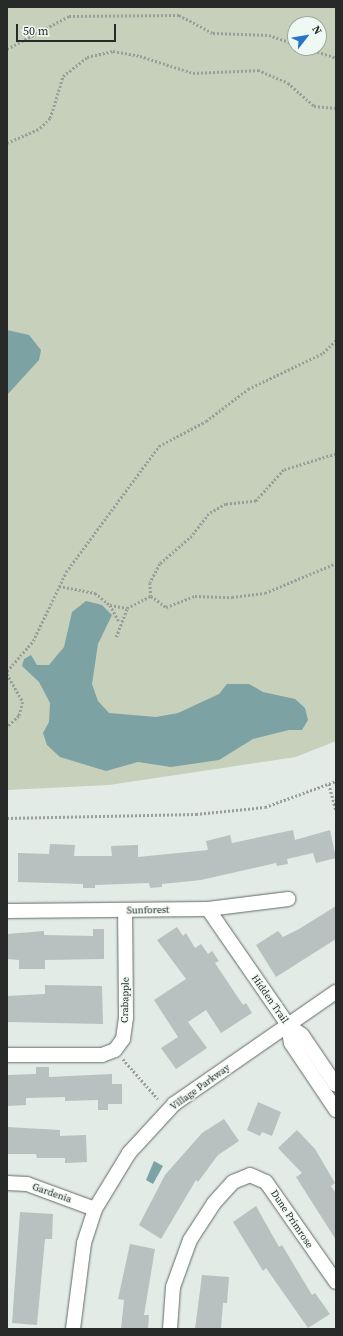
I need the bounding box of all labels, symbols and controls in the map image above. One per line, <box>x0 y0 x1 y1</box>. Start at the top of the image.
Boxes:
scale bar <box>18 16 118 42</box>
north arrow <box>287 16 327 56</box>
text: 50 m <box>23 23 49 39</box>
text: N <box>308 23 325 37</box>
street label: Sunforest <box>127 904 169 916</box>
street label: Hidden Trail <box>249 972 291 1026</box>
street label: Crabapple <box>119 977 131 1023</box>
street label: Village Parkway <box>168 1061 232 1113</box>
street label: Gardenia <box>31 1181 73 1205</box>
street label: Dune Primrose <box>268 1188 316 1250</box>

